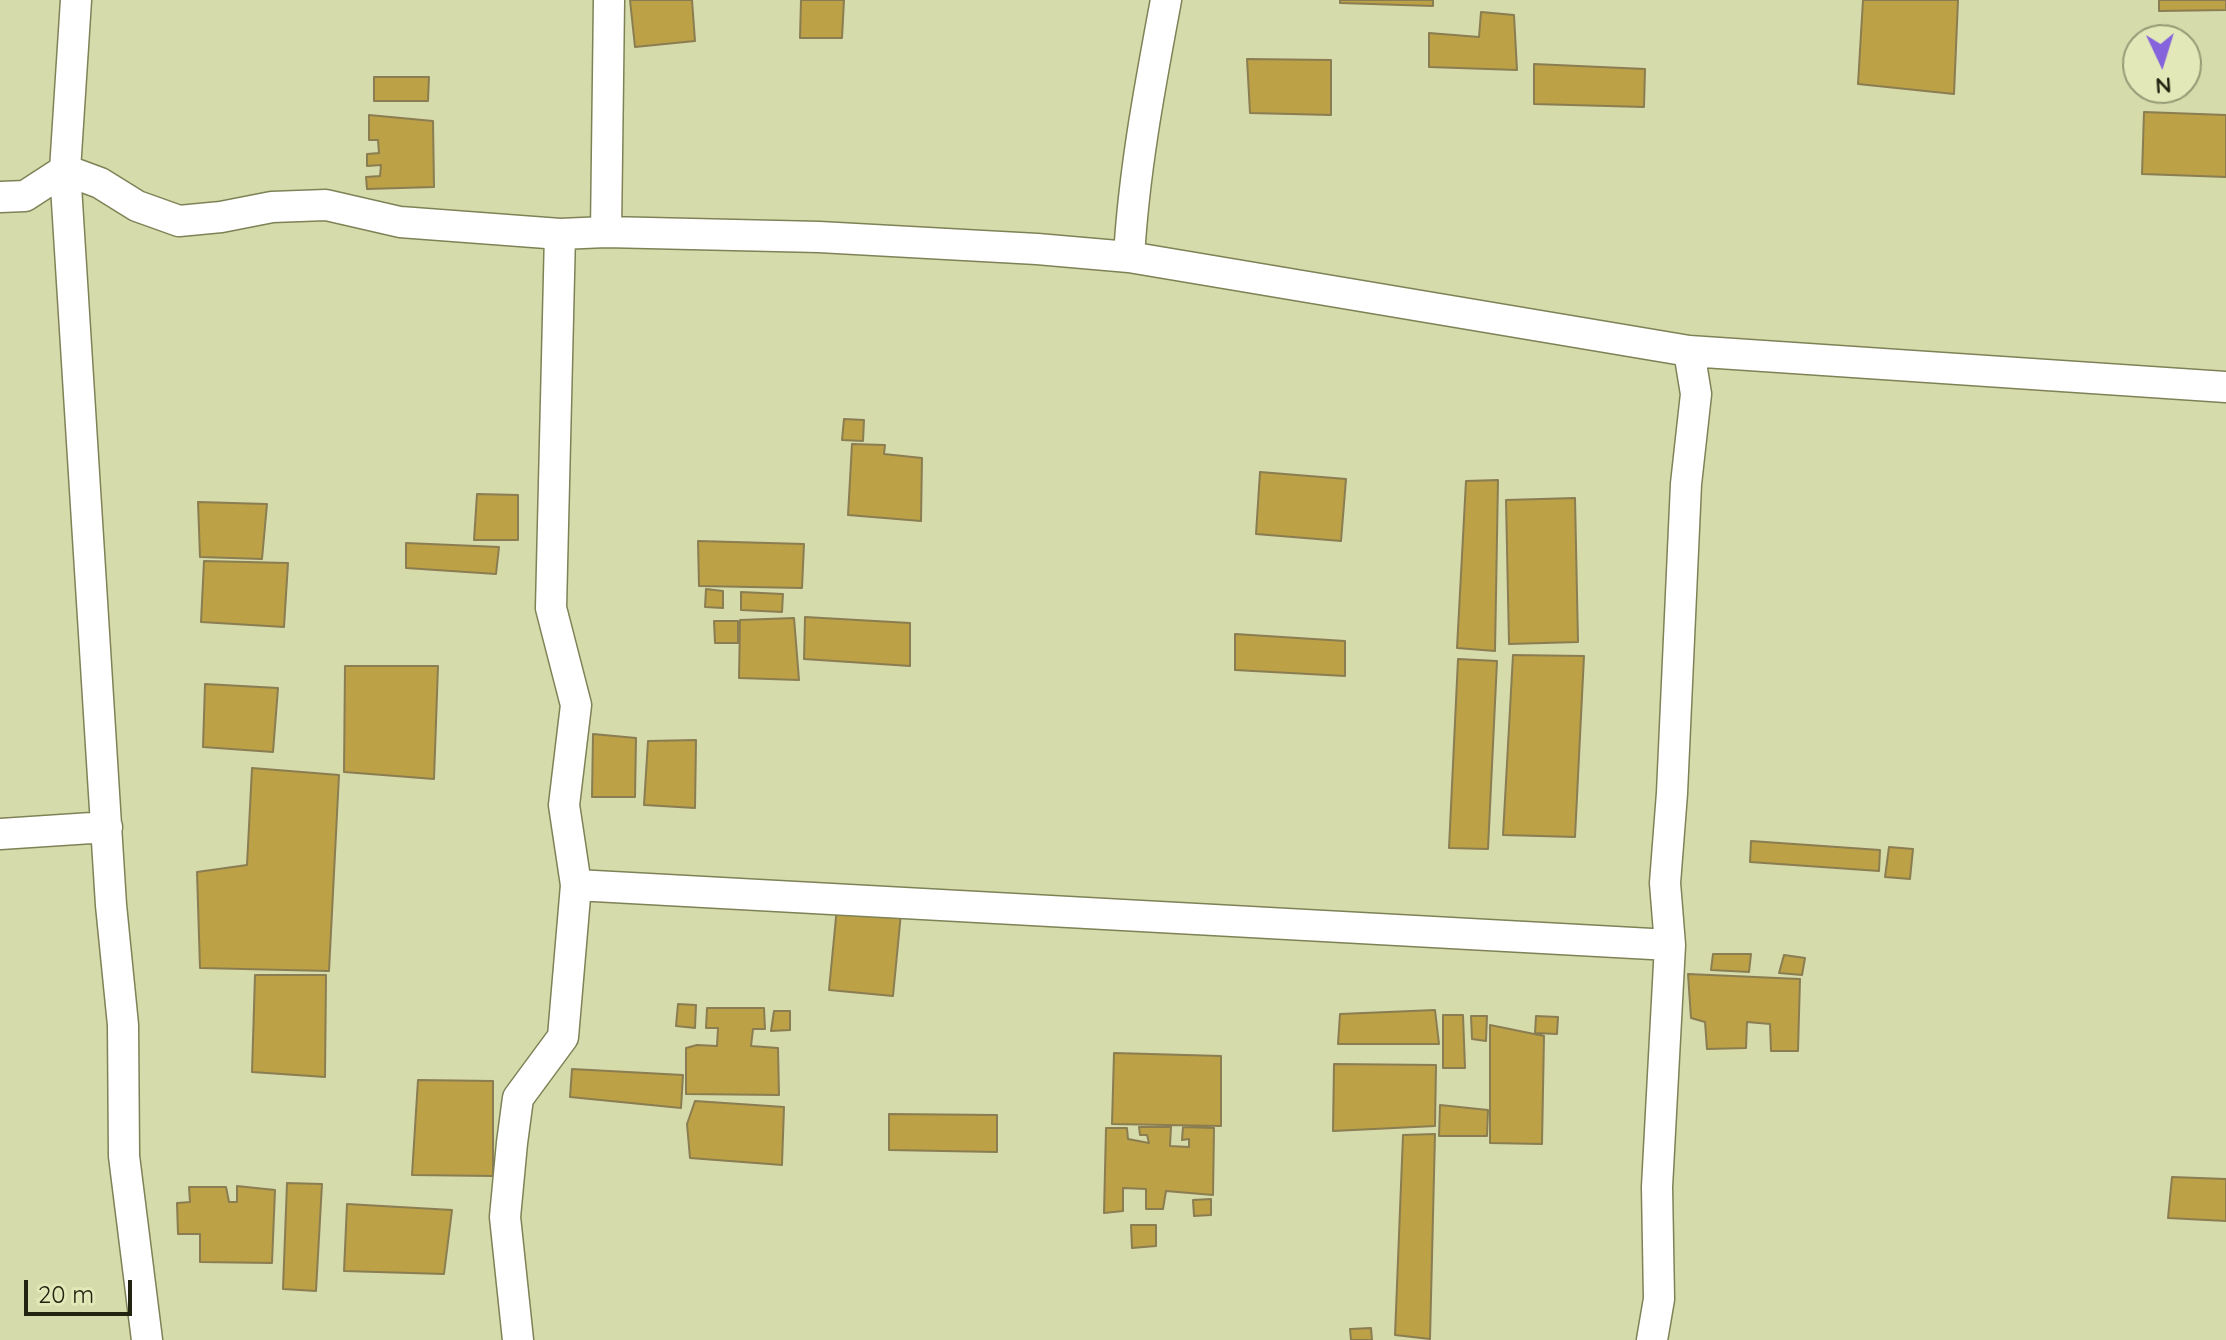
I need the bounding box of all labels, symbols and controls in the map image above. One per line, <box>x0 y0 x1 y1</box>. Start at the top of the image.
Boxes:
north arrow <box>2122 24 2202 104</box>
text: N <box>2154 71 2173 100</box>
scale bar <box>28 1264 136 1314</box>
text: 20 m <box>38 1279 94 1309</box>

